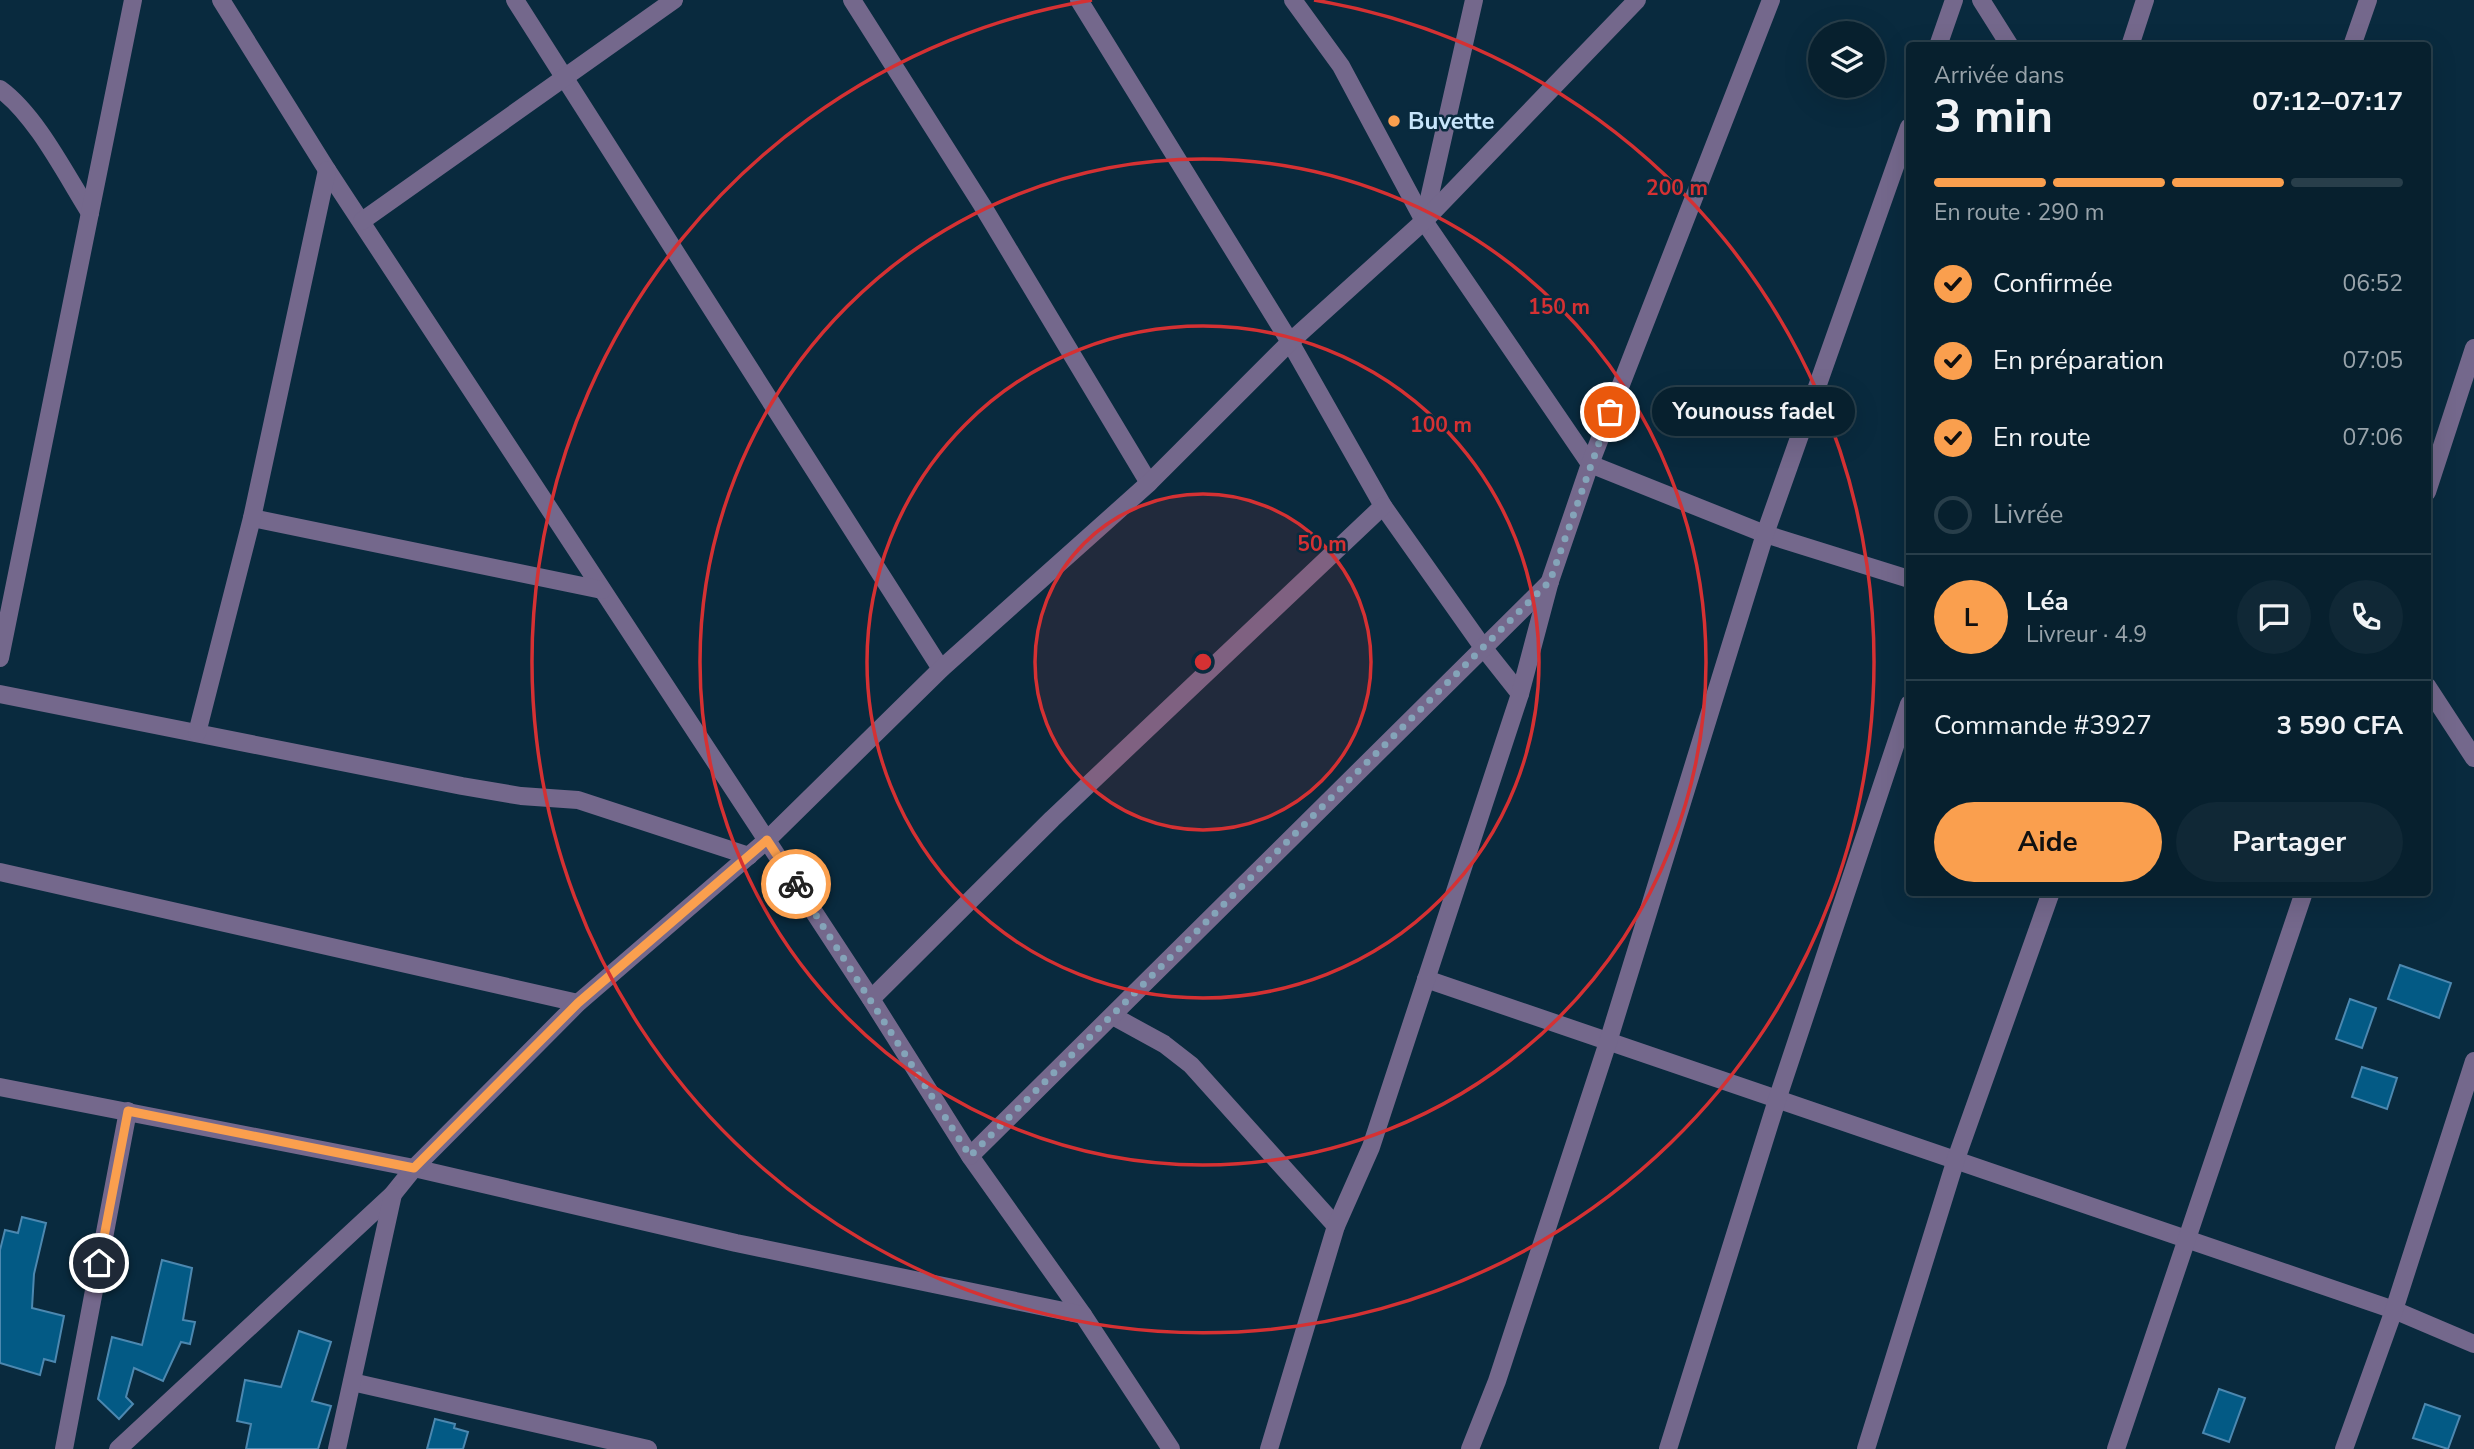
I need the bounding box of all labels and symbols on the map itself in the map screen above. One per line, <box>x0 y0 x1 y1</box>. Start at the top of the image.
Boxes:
place label: Buvette <box>1408 105 1494 137</box>
marker: Buvette <box>1386 113 1402 129</box>
text: 200 m <box>1646 174 1708 202</box>
text: 150 m <box>1528 293 1590 321</box>
pin <box>1580 382 1640 442</box>
callout: Younouss fadel <box>1652 388 1855 436</box>
text: 100 m <box>1410 411 1472 439</box>
text: 50 m <box>1297 530 1347 558</box>
centre of rings <box>1191 650 1215 674</box>
courier <box>761 849 831 919</box>
pin <box>69 1233 129 1293</box>

